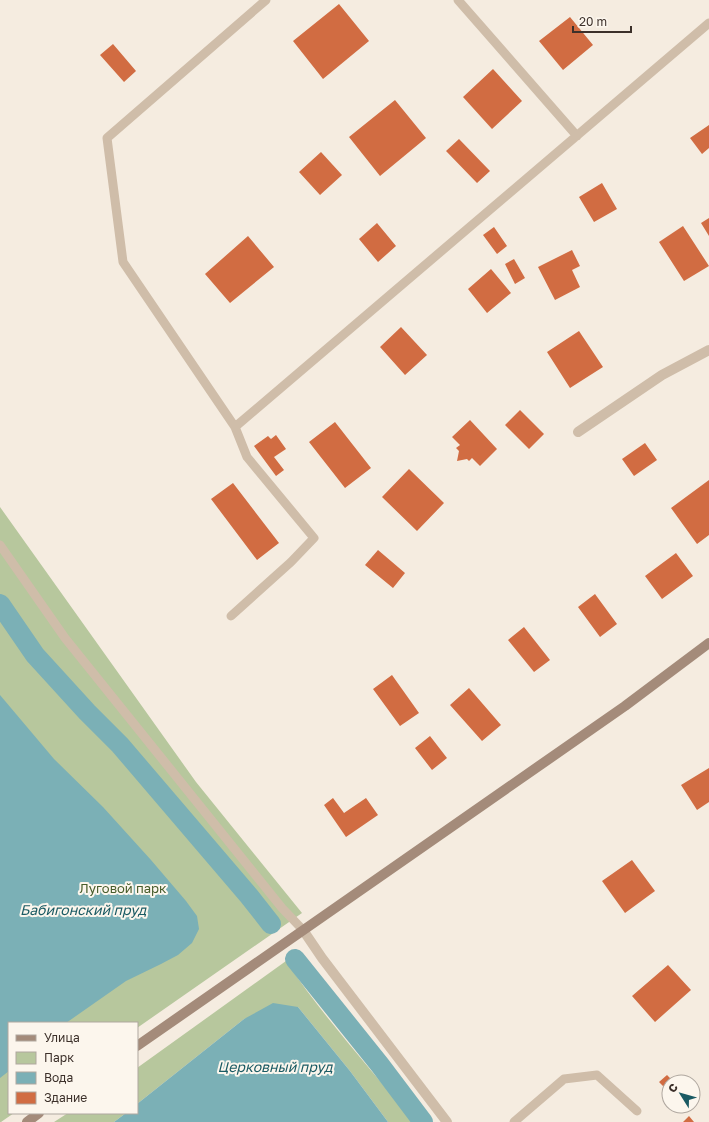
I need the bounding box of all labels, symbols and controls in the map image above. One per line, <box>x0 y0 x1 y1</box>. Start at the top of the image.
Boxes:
scale bar <box>573 8 631 34</box>
text: 20 m <box>579 14 607 29</box>
park label: Луговой парк <box>79 880 167 896</box>
water label: Бабигонский пруд <box>20 901 147 918</box>
legend <box>8 1022 138 1114</box>
text: Улица <box>44 1030 80 1045</box>
text: Парк <box>44 1050 74 1065</box>
water label: Церковный пруд <box>218 1058 333 1075</box>
text: Вода <box>44 1070 73 1085</box>
north arrow <box>661 1074 701 1114</box>
text: С <box>665 1080 680 1095</box>
text: Здание <box>44 1090 87 1105</box>

